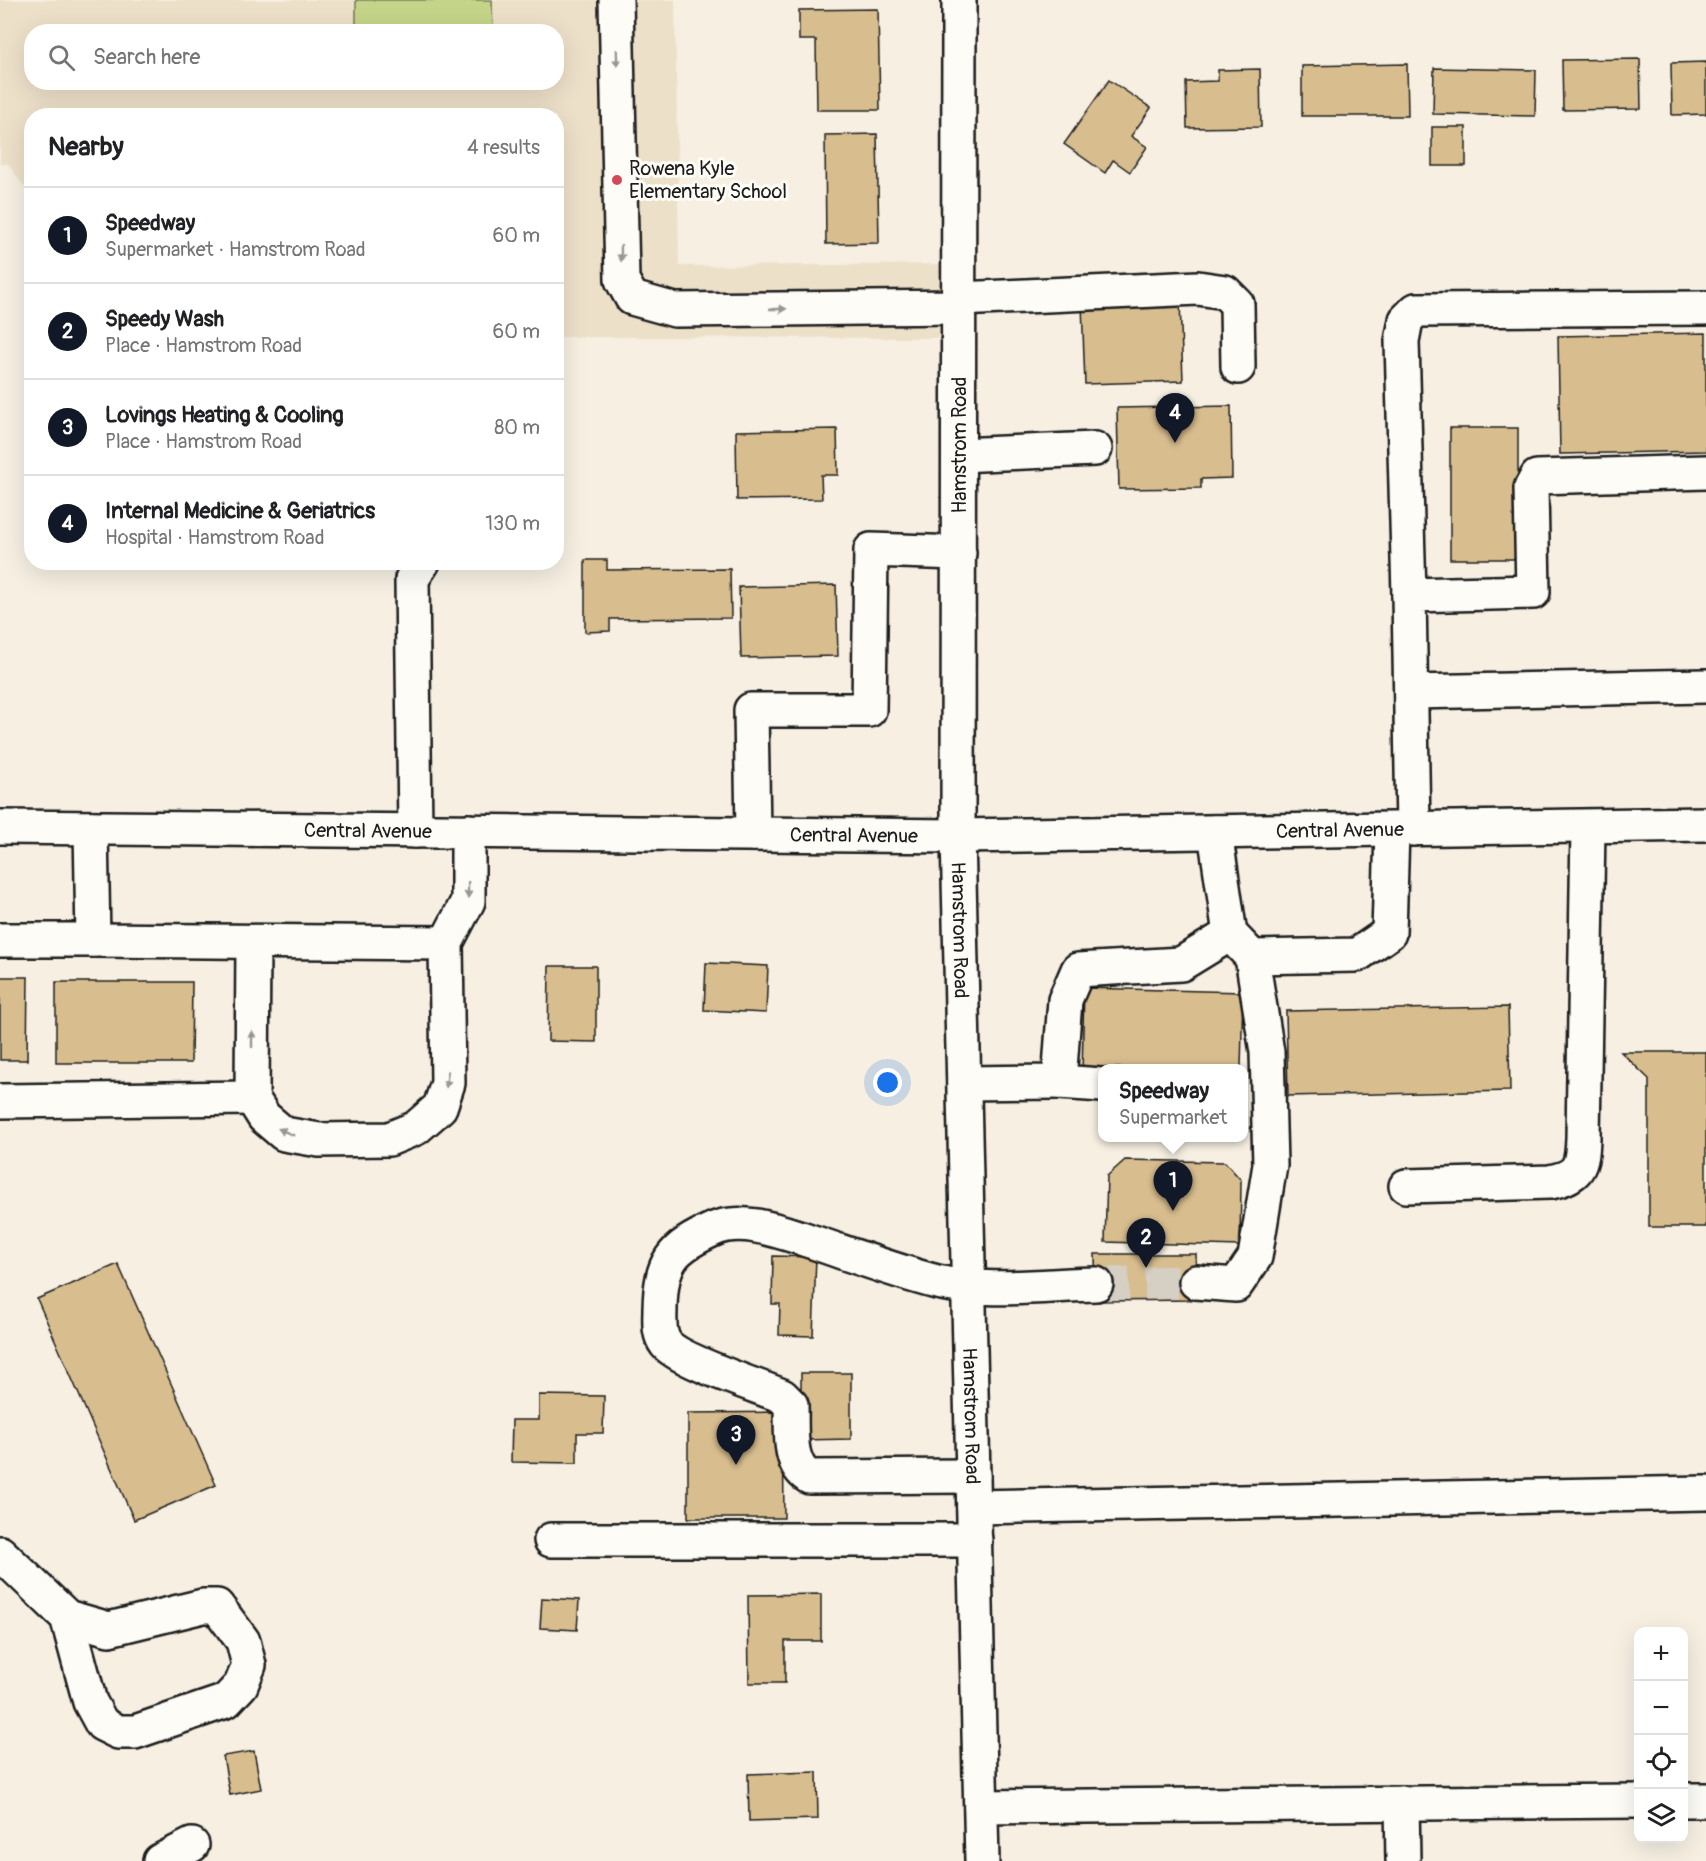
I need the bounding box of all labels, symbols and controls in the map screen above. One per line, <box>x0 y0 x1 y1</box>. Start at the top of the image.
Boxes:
search box <box>24 24 564 90</box>
icon: search <box>45 41 78 74</box>
text: Search here <box>93 43 200 71</box>
one-way arrow <box>612 49 622 68</box>
text: Nearby <box>48 131 124 163</box>
text: 4 results <box>467 135 540 160</box>
place label: Rowena Kyle Elementary School <box>629 156 787 204</box>
marker: Rowena Kyle Elementary School <box>610 173 624 187</box>
text: Speedway <box>105 209 195 237</box>
text: 1 <box>64 223 71 248</box>
text: 60 m <box>493 223 540 248</box>
text: Supermarket · Hamstrom Road <box>105 237 366 262</box>
one-way arrow <box>617 244 626 263</box>
one-way arrow <box>769 304 788 313</box>
text: Speedy Wash <box>105 305 224 333</box>
text: 2 <box>62 319 73 344</box>
text: 60 m <box>493 319 540 344</box>
text: Place · Hamstrom Road <box>105 333 302 358</box>
street label: Hamstrom Road <box>947 377 972 513</box>
pin: 4 <box>1156 394 1194 443</box>
text: Lovings Heating & Cooling <box>105 401 343 429</box>
text: 3 <box>62 415 73 440</box>
text: 80 m <box>494 415 540 440</box>
text: Place · Hamstrom Road <box>105 429 302 454</box>
text: Internal Medicine & Geriatrics <box>105 497 375 525</box>
text: 4 <box>62 511 73 536</box>
text: 130 m <box>485 511 540 536</box>
text: Hospital · Hamstrom Road <box>105 525 324 550</box>
street label: Central Avenue <box>1276 816 1404 843</box>
street label: Central Avenue <box>304 817 432 844</box>
street label: Central Avenue <box>790 822 918 848</box>
street label: Hamstrom Road <box>946 861 974 999</box>
one-way arrow <box>463 880 473 899</box>
one-way arrow <box>247 1030 257 1049</box>
popup <box>1098 1064 1248 1142</box>
your location <box>873 1068 902 1097</box>
one-way arrow <box>442 1070 452 1089</box>
text: Speedway <box>1119 1077 1209 1105</box>
text: Supermarket <box>1119 1105 1227 1130</box>
one-way arrow <box>276 1127 294 1137</box>
pin: 1 <box>1154 1162 1192 1211</box>
pin: 2 <box>1126 1218 1166 1268</box>
street label: Hamstrom Road <box>957 1347 986 1485</box>
pin: 3 <box>716 1416 756 1465</box>
map controls <box>1634 1627 1688 1843</box>
button: + <box>1634 1627 1688 1681</box>
button: − <box>1634 1681 1688 1735</box>
button: locate <box>1634 1735 1688 1789</box>
button: layers <box>1634 1789 1688 1843</box>

